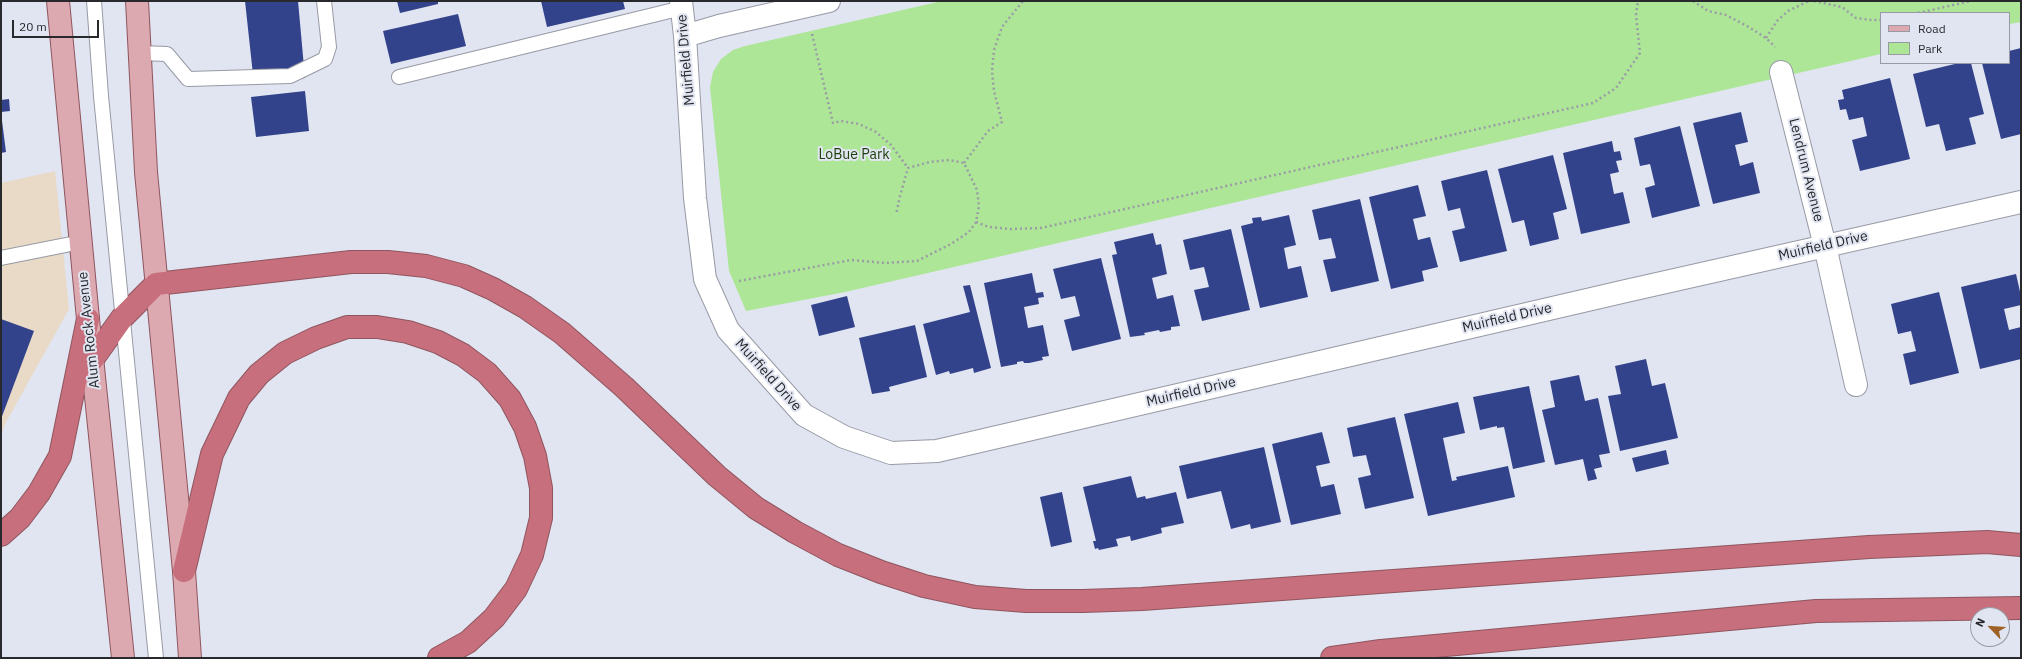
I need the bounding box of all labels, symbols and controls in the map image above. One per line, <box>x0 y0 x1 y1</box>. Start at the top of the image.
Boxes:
scale bar <box>14 12 101 38</box>
legend <box>1880 12 2010 64</box>
street label: Muirfield Drive <box>674 14 698 106</box>
text: 20 m <box>19 19 47 34</box>
text: Road <box>1918 21 1946 36</box>
text: Park <box>1918 41 1942 56</box>
street label: Lendrum Avenue <box>1785 117 1827 223</box>
park label: LoBue Park <box>818 147 890 163</box>
street label: Muirfield Drive <box>1777 228 1869 264</box>
street label: Alum Rock Avenue <box>75 271 103 389</box>
street label: Muirfield Drive <box>1461 300 1553 336</box>
street label: Muirfield Drive <box>731 335 805 415</box>
street label: Muirfield Drive <box>1145 374 1237 410</box>
north arrow <box>1970 607 2010 647</box>
text: N <box>1972 616 1988 629</box>

